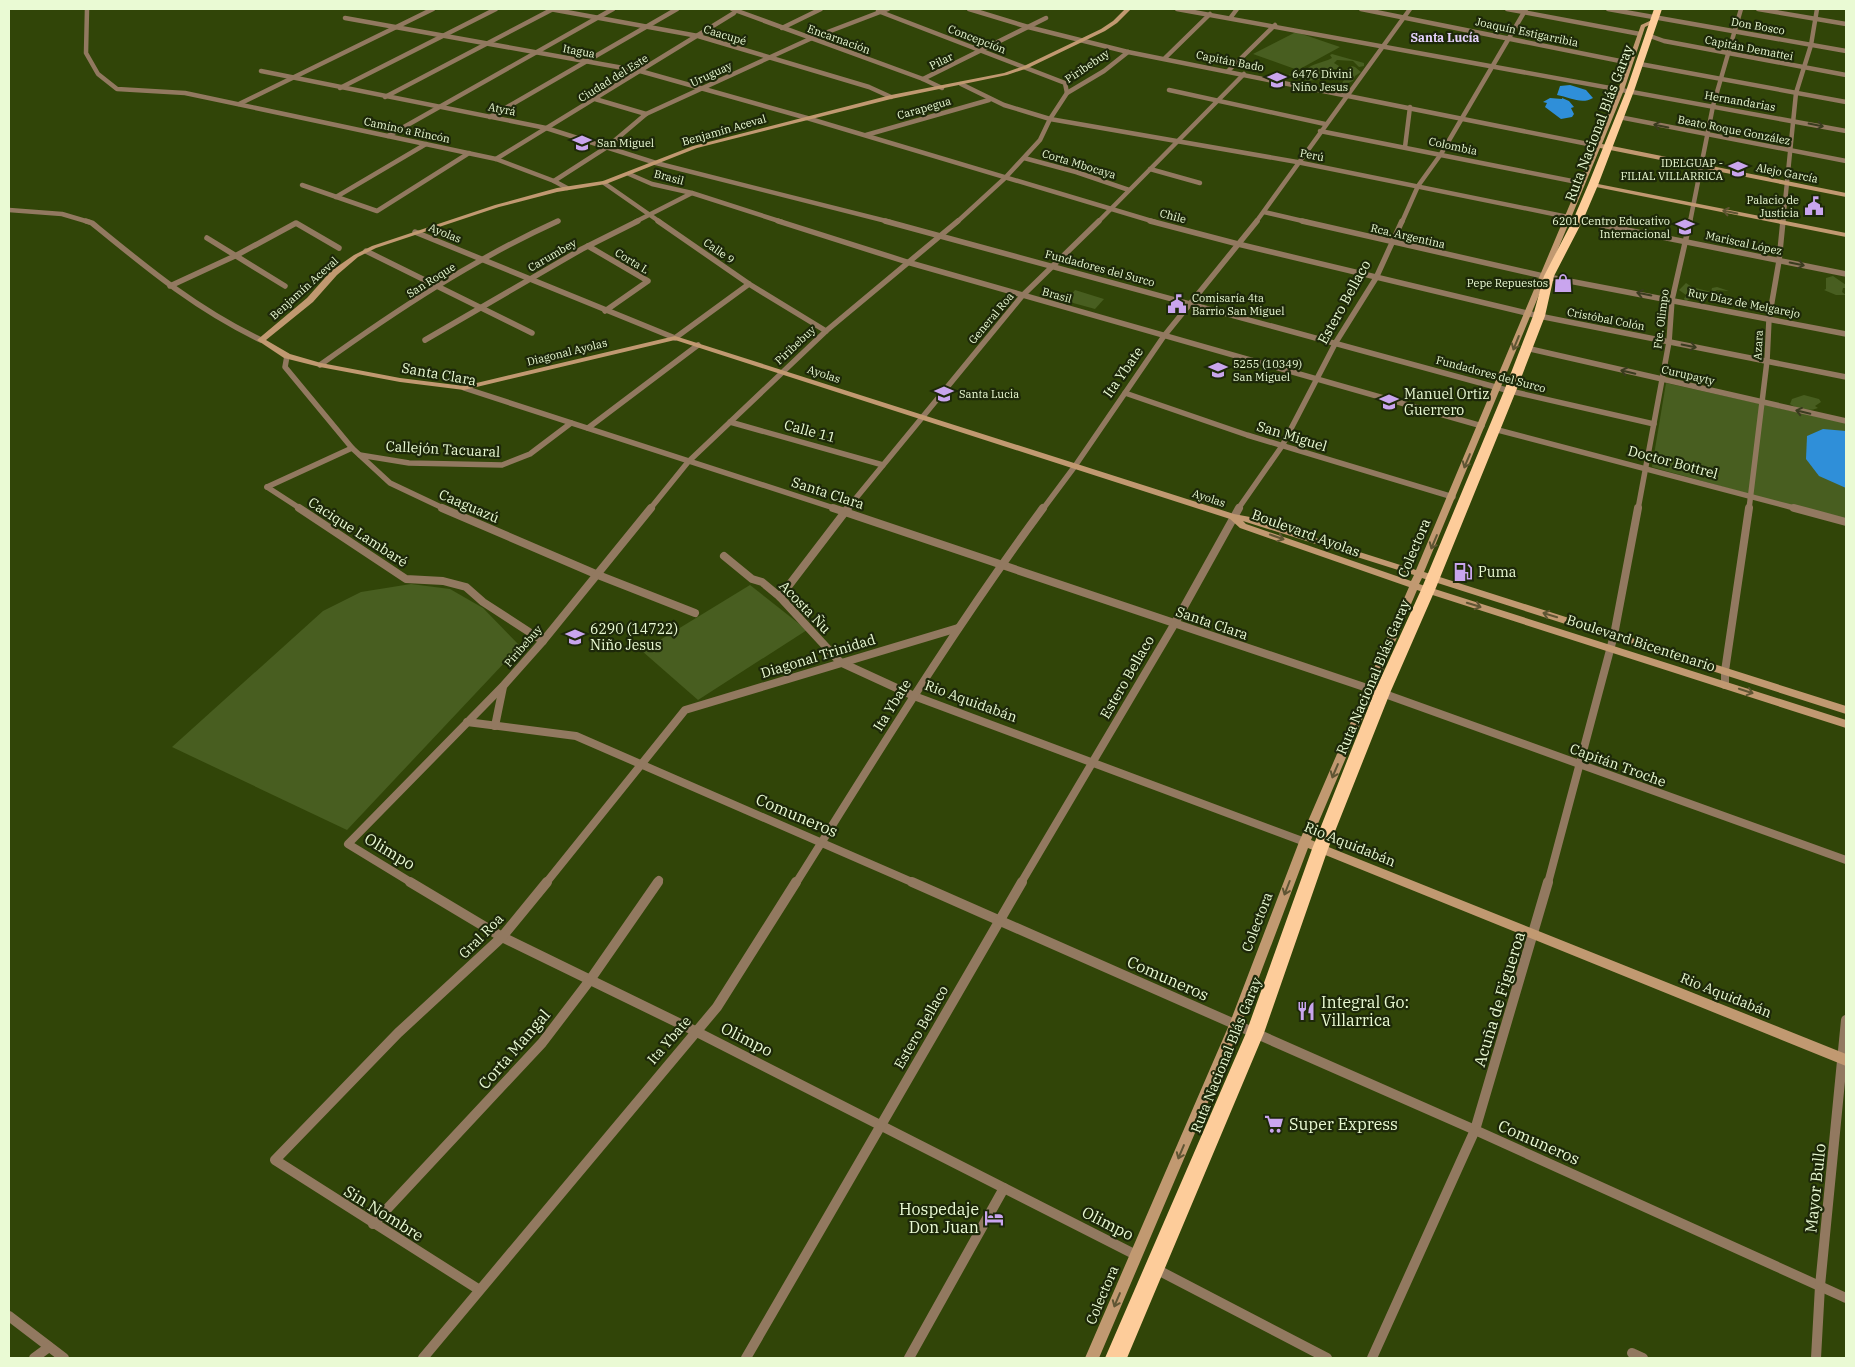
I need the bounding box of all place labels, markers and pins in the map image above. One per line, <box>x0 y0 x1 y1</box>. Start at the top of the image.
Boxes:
place label: 6476 Divini Niño Jesus <box>1292 67 1353 94</box>
school or university icon: 6476 Divini Niño Jesus <box>1266 69 1288 91</box>
school or university icon: San Miguel <box>571 132 593 154</box>
place label: San Miguel <box>597 136 654 150</box>
place label: IDELGUAP - FILIAL VILLARRICA <box>1620 156 1723 183</box>
school or university icon: IDELGUAP - FILIAL VILLARRICA <box>1727 158 1749 180</box>
place label: Palacio de Justicia <box>1746 193 1799 220</box>
public building icon: Palacio de Justicia <box>1803 195 1825 217</box>
place label: 6201 Centro Educativo Internacional <box>1552 214 1670 241</box>
school or university icon: 6201 Centro Educativo Internacional <box>1674 216 1696 238</box>
shop icon: Pepe Repuestos <box>1552 272 1574 294</box>
place label: Pepe Repuestos <box>1467 276 1548 290</box>
place label: Comisaría 4ta Barrio San Miguel <box>1192 291 1284 318</box>
public building icon: Comisaría 4ta Barrio San Miguel <box>1166 293 1188 315</box>
place label: 5255 (10349) San Miguel <box>1233 357 1302 384</box>
school or university icon: 5255 (10349) San Miguel <box>1207 359 1229 381</box>
school or university icon: Santa Lucia <box>933 383 955 405</box>
place label: Manuel Ortiz Guerrero <box>1404 385 1489 419</box>
place label: Santa Lucia <box>959 387 1019 401</box>
school or university icon: Manuel Ortiz Guerrero <box>1378 391 1400 413</box>
fuel station icon: Puma <box>1452 561 1474 583</box>
place label: Puma <box>1478 563 1517 581</box>
place label: 6290 (14722) Niño Jesus <box>590 620 678 654</box>
school or university icon: 6290 (14722) Niño Jesus <box>564 626 586 648</box>
place label: Integral Go: Villarrica <box>1321 992 1409 1030</box>
restaurant icon: Integral Go: Villarrica <box>1295 1000 1317 1022</box>
supermarket icon: Super Express <box>1263 1113 1285 1135</box>
place label: Super Express <box>1289 1114 1398 1134</box>
place label: Hospedaje Don Juan <box>899 1199 979 1237</box>
hotel icon: Hospedaje Don Juan <box>983 1207 1005 1229</box>

